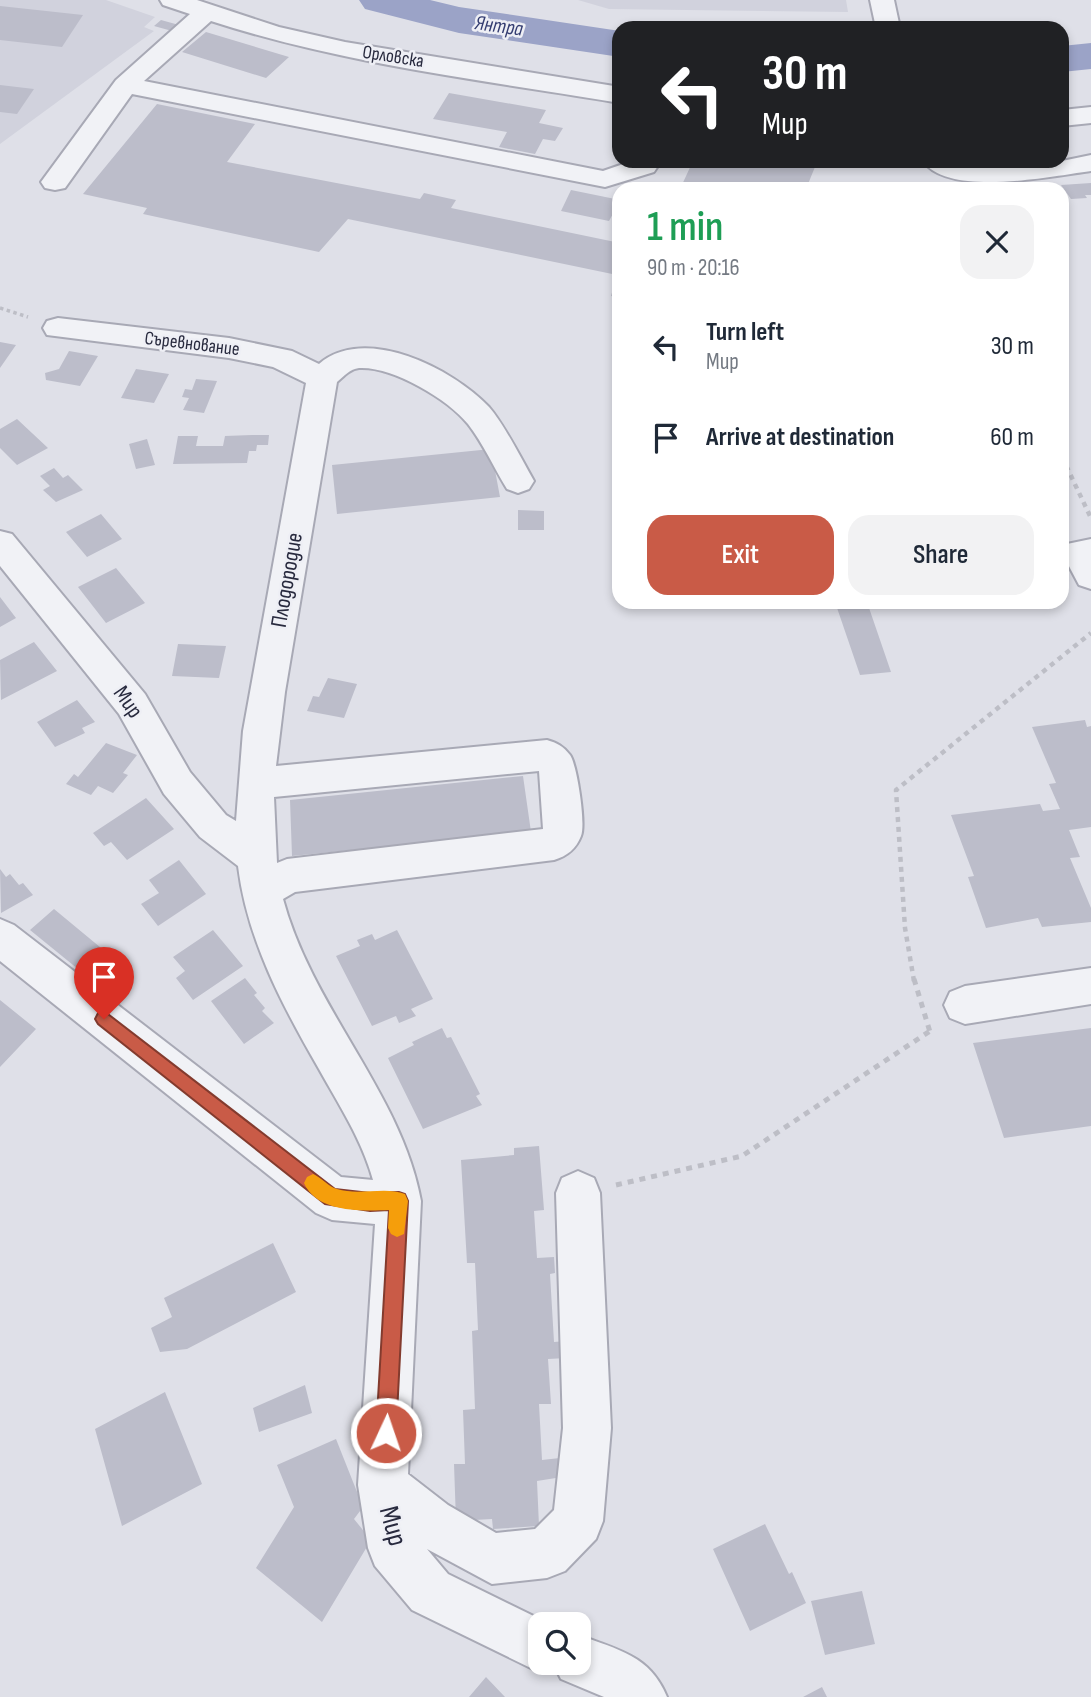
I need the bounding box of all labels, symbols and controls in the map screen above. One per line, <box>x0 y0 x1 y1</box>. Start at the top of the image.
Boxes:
water label: Янтра <box>472 10 525 42</box>
street label: Орловска <box>361 41 425 73</box>
text: 30 m <box>762 45 847 104</box>
icon: left <box>647 49 738 140</box>
text: Мир <box>762 105 808 144</box>
text: 1 min <box>647 202 723 253</box>
button: close <box>960 205 1034 279</box>
text: 90 m · 20:16 <box>647 254 740 282</box>
text: Turn left <box>706 317 784 348</box>
street label: Съревнование <box>143 327 241 361</box>
icon: left <box>647 328 685 366</box>
text: 30 m <box>991 331 1034 362</box>
text: Мир <box>706 348 739 376</box>
icon: arrive <box>647 419 685 457</box>
text: Arrive at destination <box>706 422 894 453</box>
text: 60 m <box>990 422 1034 453</box>
button: Exit <box>647 515 834 595</box>
button: Share <box>848 515 1034 595</box>
street label: Плодородие <box>265 530 309 630</box>
street label: Мир <box>107 681 149 723</box>
pin <box>74 947 134 1019</box>
icon: arrive <box>85 958 123 996</box>
position arrow <box>349 1396 423 1470</box>
street label: Мир <box>372 1502 414 1550</box>
map controls <box>528 1612 591 1675</box>
button: search <box>528 1612 591 1675</box>

